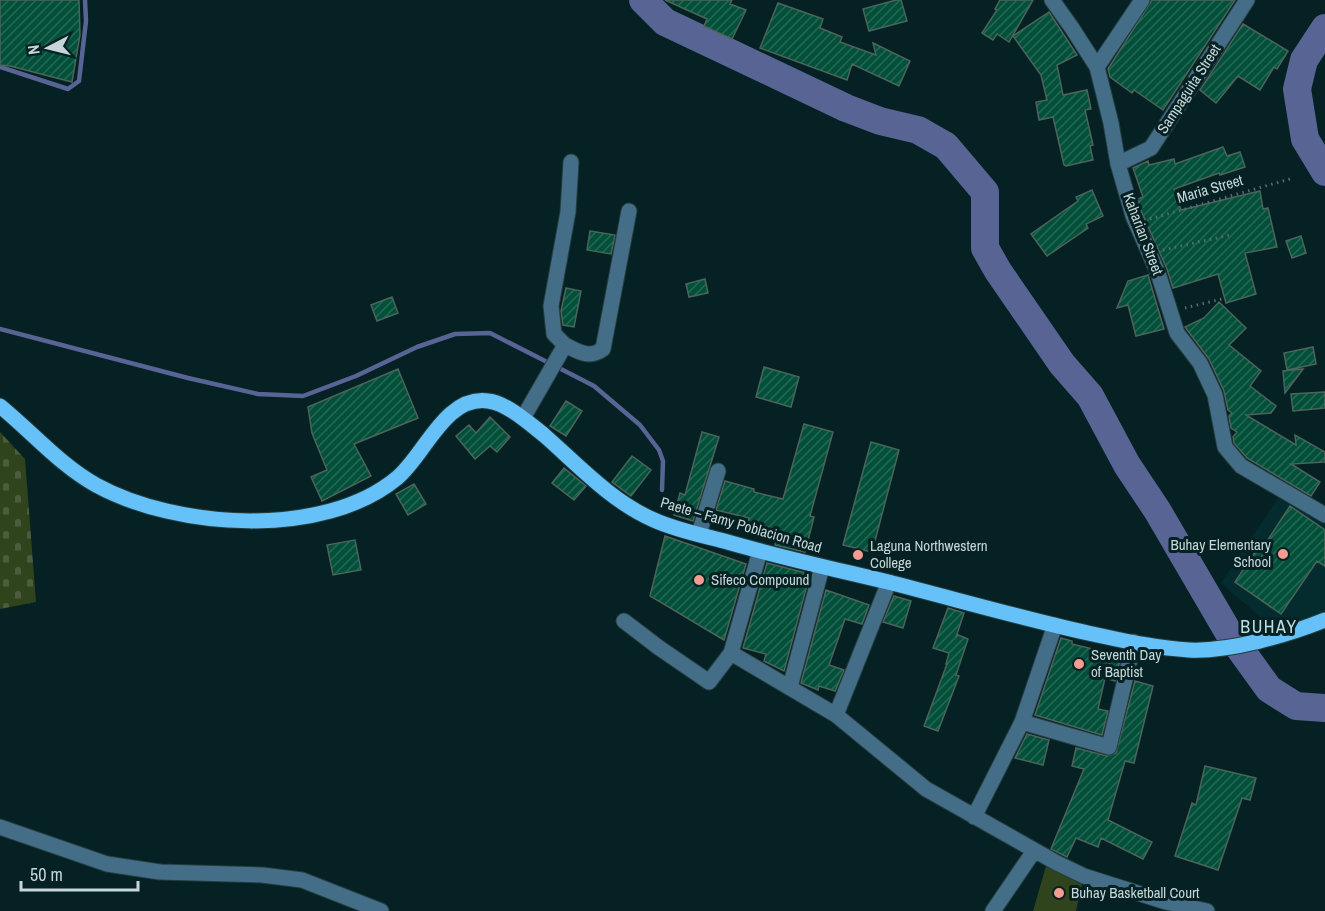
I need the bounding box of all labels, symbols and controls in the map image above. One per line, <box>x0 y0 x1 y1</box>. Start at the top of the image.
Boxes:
north arrow <box>18 18 78 78</box>
street label: Sampaguita Street <box>1152 40 1226 137</box>
text: N <box>22 44 45 56</box>
street label: Maria Street <box>1174 169 1246 208</box>
street label: Kaharian Street <box>1118 190 1169 278</box>
street label: Paete – Famy Poblacion Road <box>658 491 824 558</box>
place label: Buhay Elementary School <box>1170 534 1272 572</box>
place label: Laguna Northwestern College <box>870 535 988 573</box>
marker: Buhay Elementary School <box>1276 547 1290 561</box>
marker: Laguna Northwestern College <box>851 548 865 562</box>
place label: Sifeco Compound <box>711 569 809 590</box>
marker: Sifeco Compound <box>692 573 706 587</box>
district label: BUHAY <box>1240 614 1298 639</box>
place label: Seventh Day of Baptist <box>1091 644 1162 682</box>
marker: Seventh Day of Baptist <box>1072 657 1086 671</box>
scale bar <box>21 854 138 892</box>
text: 50 m <box>30 862 63 887</box>
place label: Buhay Basketball Court <box>1071 882 1200 903</box>
marker: Buhay Basketball Court <box>1052 886 1066 900</box>

